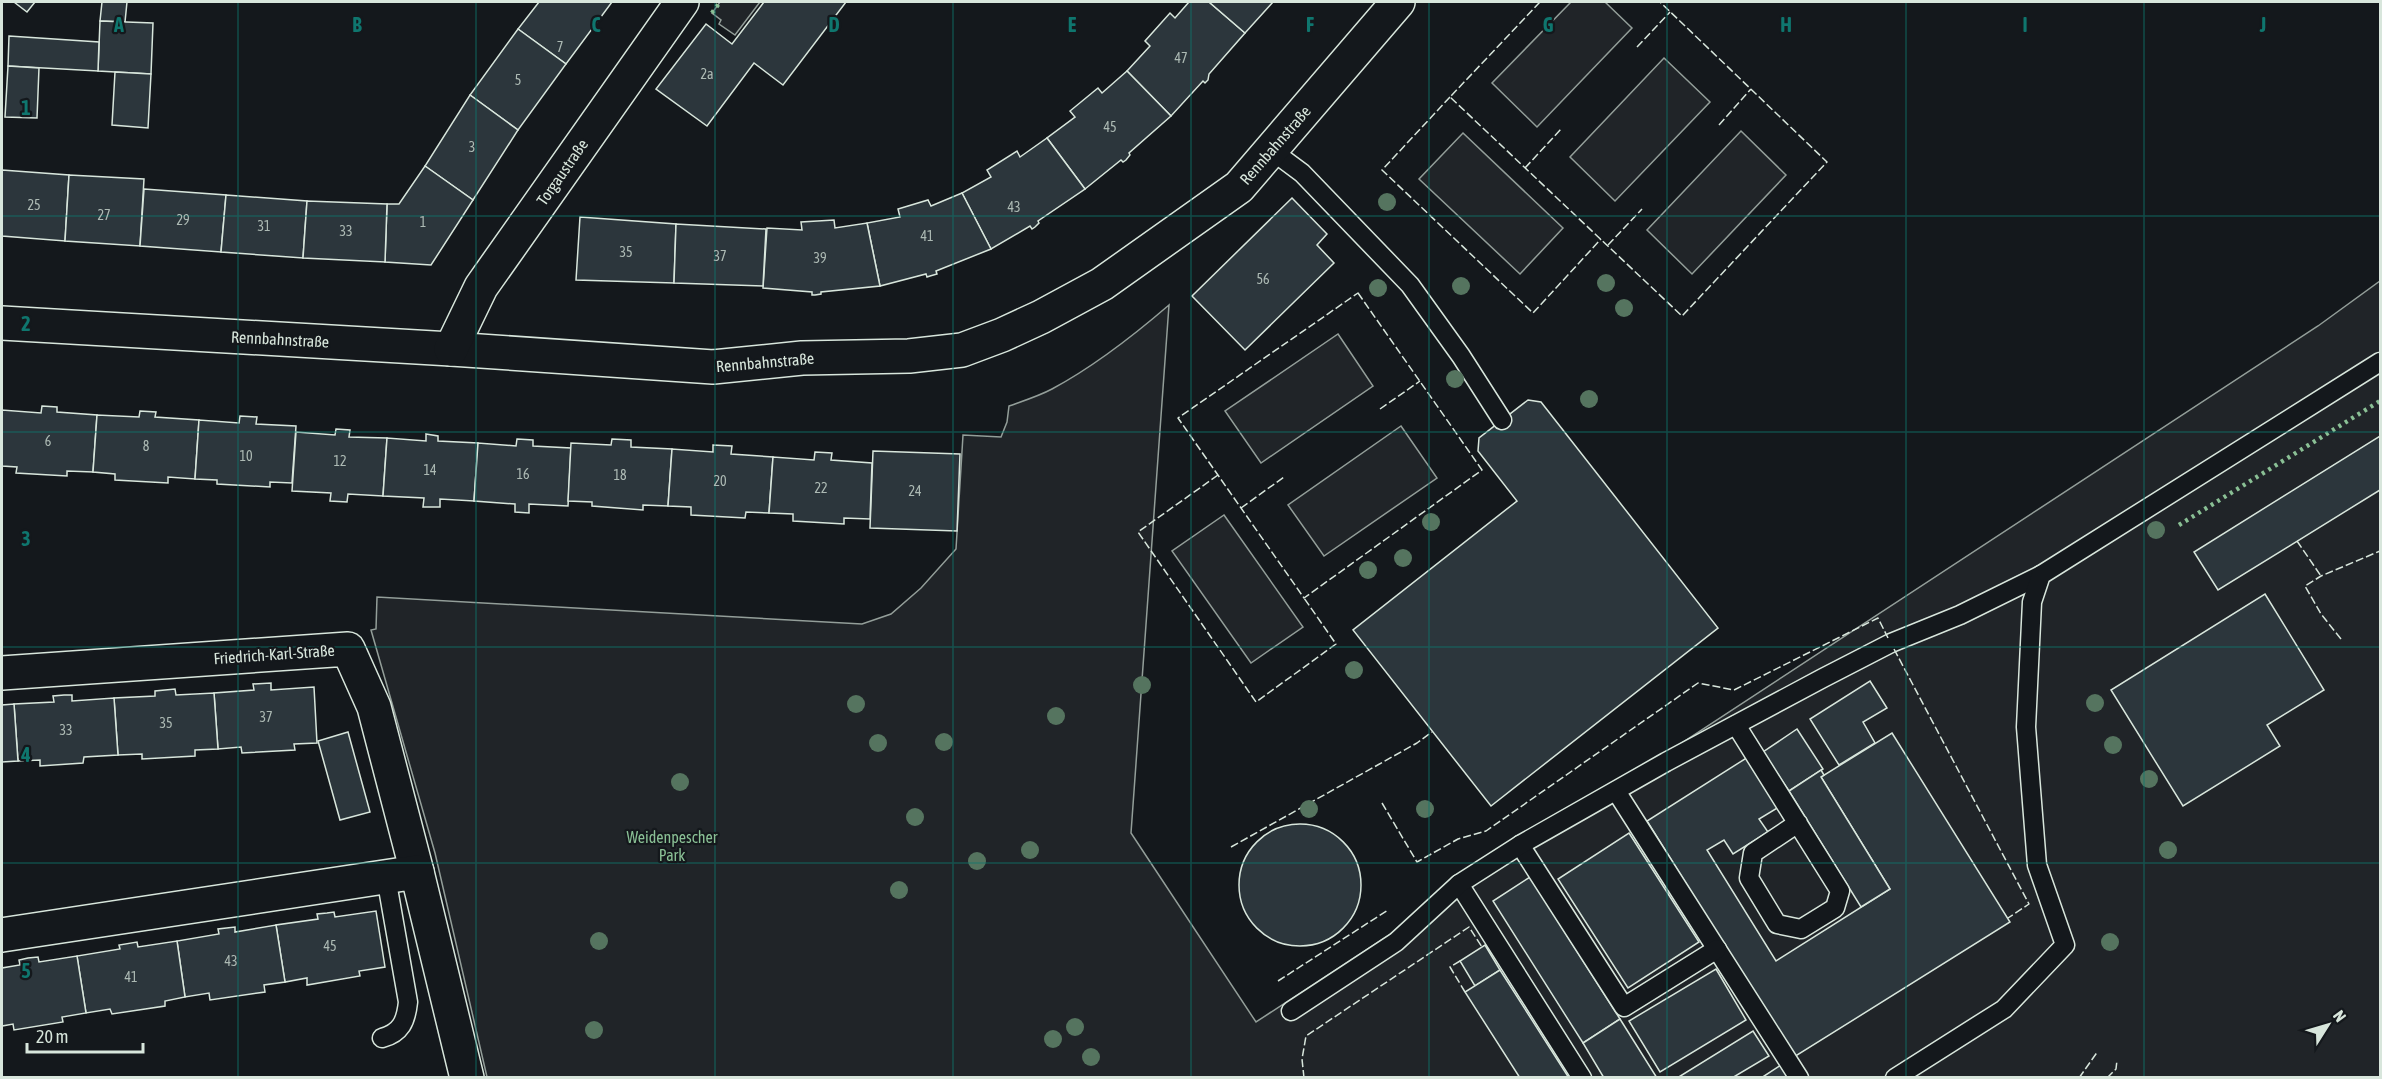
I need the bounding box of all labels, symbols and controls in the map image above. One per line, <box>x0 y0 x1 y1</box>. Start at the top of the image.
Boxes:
text: A <box>113 13 124 36</box>
text: B <box>352 13 362 36</box>
text: C <box>592 13 601 36</box>
text: D <box>828 13 840 36</box>
text: E <box>1068 13 1077 36</box>
text: F <box>1306 13 1314 36</box>
text: G <box>1543 13 1554 36</box>
text: H <box>1780 13 1792 36</box>
text: I <box>2022 13 2028 36</box>
text: J <box>2259 13 2266 36</box>
house number: 7 <box>557 39 563 55</box>
house number: 47 <box>1174 50 1188 66</box>
house number: 2a <box>700 66 714 82</box>
house number: 5 <box>515 72 521 88</box>
text: 1 <box>21 96 31 119</box>
street label: Rennbahnstraße <box>1236 102 1314 188</box>
house number: 45 <box>1103 119 1117 135</box>
street label: Torgaustraße <box>533 136 592 209</box>
house number: 3 <box>469 139 475 155</box>
house number: 25 <box>27 197 41 213</box>
house number: 43 <box>1007 199 1021 215</box>
house number: 27 <box>97 207 111 223</box>
house number: 29 <box>176 212 190 228</box>
house number: 1 <box>420 214 426 230</box>
house number: 31 <box>257 218 271 234</box>
house number: 33 <box>339 223 353 239</box>
house number: 41 <box>920 228 934 244</box>
house number: 35 <box>619 244 633 260</box>
house number: 37 <box>713 248 727 264</box>
house number: 39 <box>813 250 827 266</box>
house number: 56 <box>1256 271 1270 287</box>
text: 2 <box>21 312 31 335</box>
street label: Rennbahnstraße <box>230 327 330 351</box>
street label: Rennbahnstraße <box>715 349 815 375</box>
house number: 6 <box>45 433 52 449</box>
house number: 8 <box>143 438 150 454</box>
house number: 10 <box>239 448 253 464</box>
house number: 12 <box>333 453 347 469</box>
house number: 14 <box>423 462 437 478</box>
house number: 16 <box>516 466 530 482</box>
house number: 18 <box>613 467 627 483</box>
house number: 20 <box>713 473 727 489</box>
house number: 22 <box>814 480 828 496</box>
house number: 24 <box>908 483 922 499</box>
text: 3 <box>21 527 31 550</box>
street label: Friedrich-Karl-Straße <box>213 641 335 667</box>
house number: 37 <box>259 709 273 725</box>
house number: 35 <box>159 715 173 731</box>
house number: 33 <box>59 722 73 738</box>
text: 4 <box>20 743 31 766</box>
park label: Weidenpescher Park <box>627 828 718 864</box>
house number: 45 <box>323 938 337 954</box>
house number: 43 <box>224 953 238 969</box>
text: 5 <box>21 959 31 982</box>
house number: 41 <box>124 969 138 985</box>
north arrow <box>2298 995 2358 1055</box>
text: N <box>2330 1007 2350 1025</box>
scale bar <box>27 1016 142 1054</box>
text: 20 m <box>36 1026 68 1047</box>

